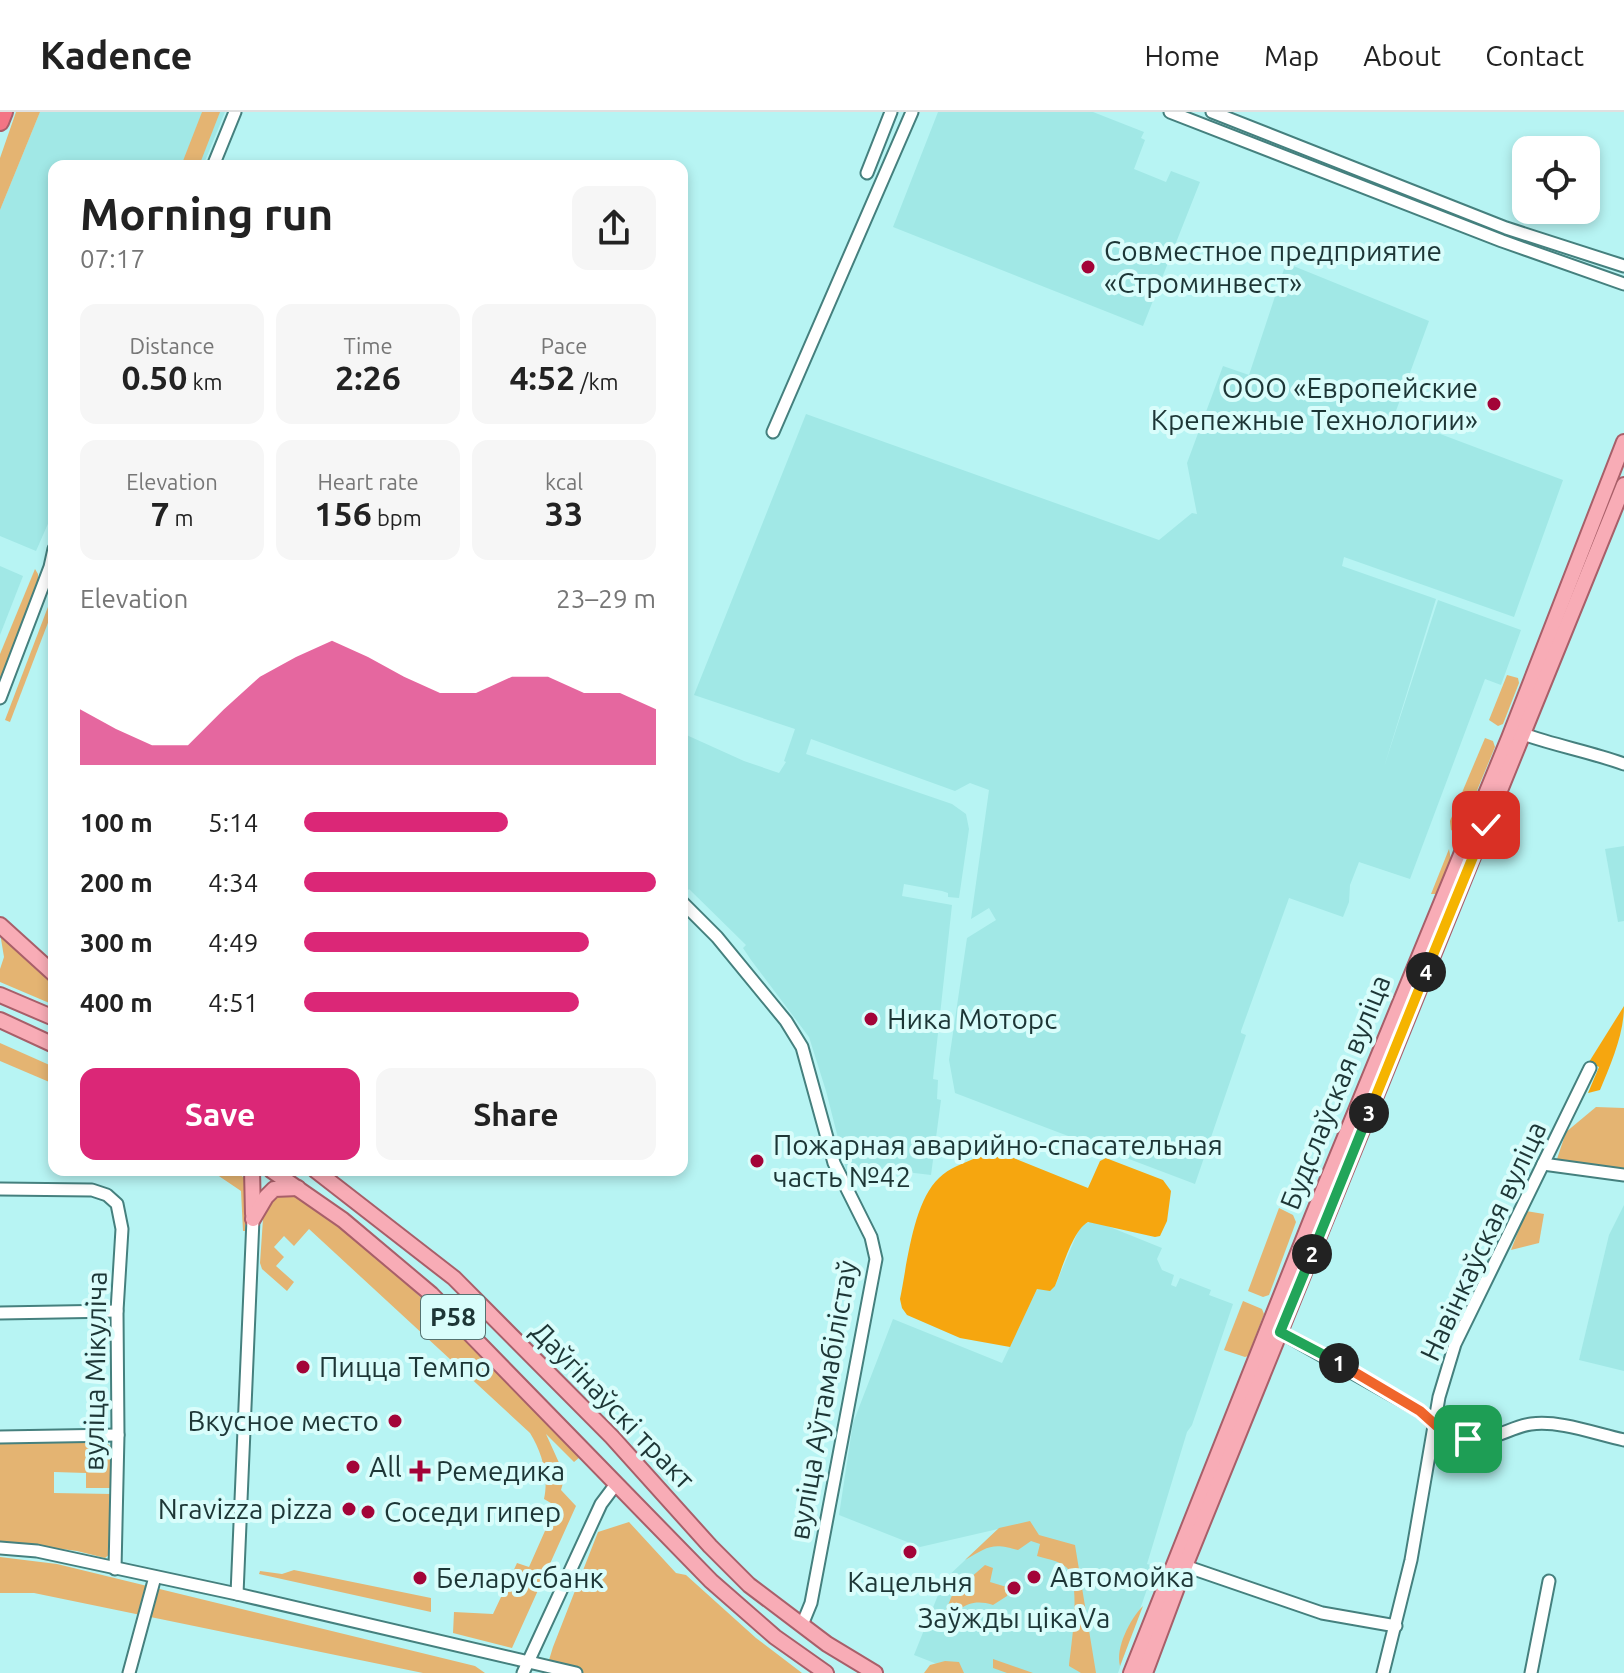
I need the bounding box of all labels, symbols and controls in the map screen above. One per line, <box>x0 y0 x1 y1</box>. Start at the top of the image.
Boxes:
text: Kadence <box>40 34 192 76</box>
text: Home <box>1145 40 1220 71</box>
text: Map <box>1264 40 1319 71</box>
text: About <box>1363 40 1441 71</box>
text: Contact <box>1485 40 1584 71</box>
map controls <box>1512 136 1600 224</box>
button: locate <box>1512 136 1600 224</box>
button: share <box>572 186 656 270</box>
text: Morning run <box>80 189 333 238</box>
place label: Совместное предприятие «Строминвест» <box>1104 235 1442 298</box>
text: 07:17 <box>80 244 145 273</box>
marker: Совместное предприятие «Строминвест» <box>1079 258 1097 276</box>
text: Distance <box>129 333 215 358</box>
text: Time <box>343 333 393 358</box>
text: Pace <box>541 333 587 358</box>
text: 0.50 <box>121 358 187 396</box>
text: 2:26 <box>335 358 401 396</box>
text: 4:52 <box>509 358 575 396</box>
text: km <box>187 369 223 394</box>
text: /km <box>575 369 619 394</box>
place label: ООО «Европейские Крепежные Технологии» <box>1151 372 1478 435</box>
marker: ООО «Европейские Крепежные Технологии» <box>1485 395 1503 413</box>
text: Elevation <box>126 469 218 494</box>
text: Heart rate <box>317 469 419 494</box>
text: kcal <box>545 469 583 494</box>
text: 7 <box>150 494 170 532</box>
text: 156 <box>314 494 372 532</box>
text: 33 <box>545 494 583 532</box>
text: m <box>170 505 194 530</box>
text: bpm <box>372 505 422 530</box>
text: Elevation <box>80 584 188 613</box>
text: 23–29 m <box>556 584 656 613</box>
pin <box>1452 791 1520 859</box>
icon: check <box>1464 803 1508 847</box>
text: 100 m <box>80 808 153 837</box>
text: 5:14 <box>208 808 258 837</box>
text: 200 m <box>80 868 153 897</box>
text: 4:34 <box>208 868 258 897</box>
text: 300 m <box>80 928 153 957</box>
text: 4:49 <box>208 928 258 957</box>
pin: 4 <box>1406 952 1446 992</box>
text: 4 <box>1420 959 1432 984</box>
street label: Будслаўская вуліца <box>1273 970 1396 1214</box>
text: 400 m <box>80 988 153 1017</box>
text: 4:51 <box>208 988 258 1017</box>
place label: Ника Моторс <box>887 1003 1057 1034</box>
marker: Ника Моторс <box>862 1010 880 1028</box>
button: Save <box>80 1068 360 1160</box>
button: Share <box>376 1068 656 1160</box>
pin: 3 <box>1349 1093 1389 1133</box>
text: 3 <box>1363 1100 1375 1125</box>
street label: Навінкаўская вуліца <box>1413 1116 1552 1365</box>
place label: Пожарная аварийно-спасательная часть №42 <box>773 1129 1223 1192</box>
marker: Пожарная аварийно-спасательная часть №42 <box>748 1152 766 1170</box>
pin: 2 <box>1292 1234 1332 1274</box>
text: 2 <box>1306 1241 1318 1266</box>
street label: вуліца Аўтамабілістаў <box>783 1258 862 1542</box>
street label: вуліца Мікуліча <box>77 1271 112 1471</box>
road number: Р58 <box>421 1295 485 1339</box>
street label: Даўгінаўскі тракт <box>526 1315 701 1495</box>
pin: 1 <box>1319 1343 1359 1383</box>
text: 1 <box>1333 1350 1345 1375</box>
place label: Пицца Темпо <box>319 1351 491 1382</box>
marker: Пицца Темпо <box>294 1358 312 1376</box>
place label: Вкусное место <box>188 1405 379 1436</box>
pin <box>1434 1405 1502 1473</box>
marker: Вкусное место <box>386 1412 404 1430</box>
icon: arrive <box>1446 1417 1490 1461</box>
place label: All <box>369 1451 402 1482</box>
place label: Ремедика <box>436 1455 565 1486</box>
marker: All <box>344 1458 362 1476</box>
marker: Ремедика <box>411 1462 429 1480</box>
place label: Nravizza pizza <box>158 1493 333 1524</box>
place label: Соседи гипер <box>384 1496 561 1527</box>
marker: Nravizza pizza <box>340 1500 358 1518</box>
marker: Соседи гипер <box>359 1503 377 1521</box>
marker: Кацельня <box>901 1543 919 1561</box>
place label: Автомойка <box>1050 1561 1195 1592</box>
place label: Беларусбанк <box>436 1562 604 1593</box>
place label: Кацельня <box>847 1566 973 1597</box>
marker: Автомойка <box>1025 1568 1043 1586</box>
marker: Беларусбанк <box>411 1569 429 1587</box>
marker: Заўжды цікаVа <box>1005 1579 1023 1597</box>
place label: Заўжды цікаVа <box>918 1602 1110 1633</box>

